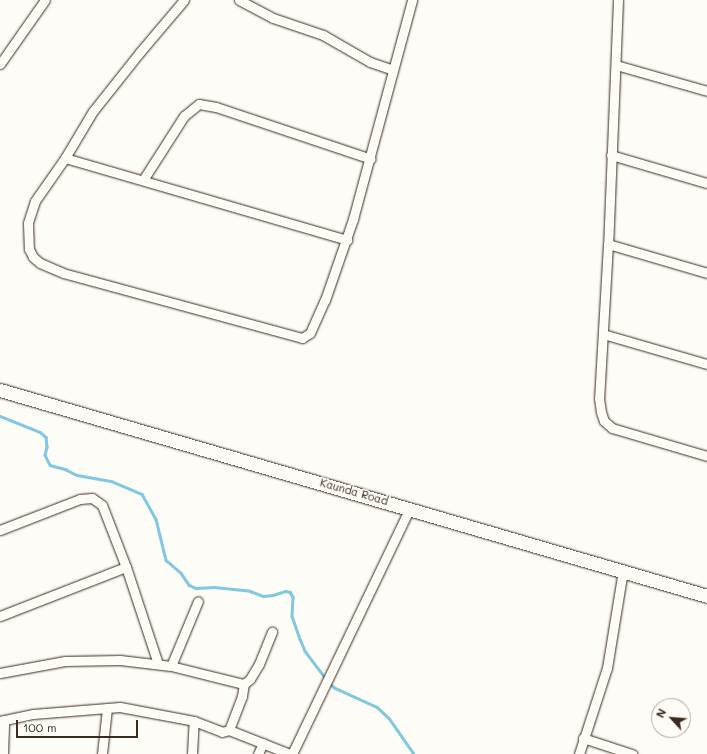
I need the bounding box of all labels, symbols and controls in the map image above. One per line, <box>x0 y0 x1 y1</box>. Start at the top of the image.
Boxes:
street label: Kaunda Road <box>318 476 390 508</box>
north arrow <box>651 698 691 738</box>
text: N <box>652 706 669 720</box>
scale bar <box>18 712 140 738</box>
text: 100 m <box>23 719 57 735</box>

